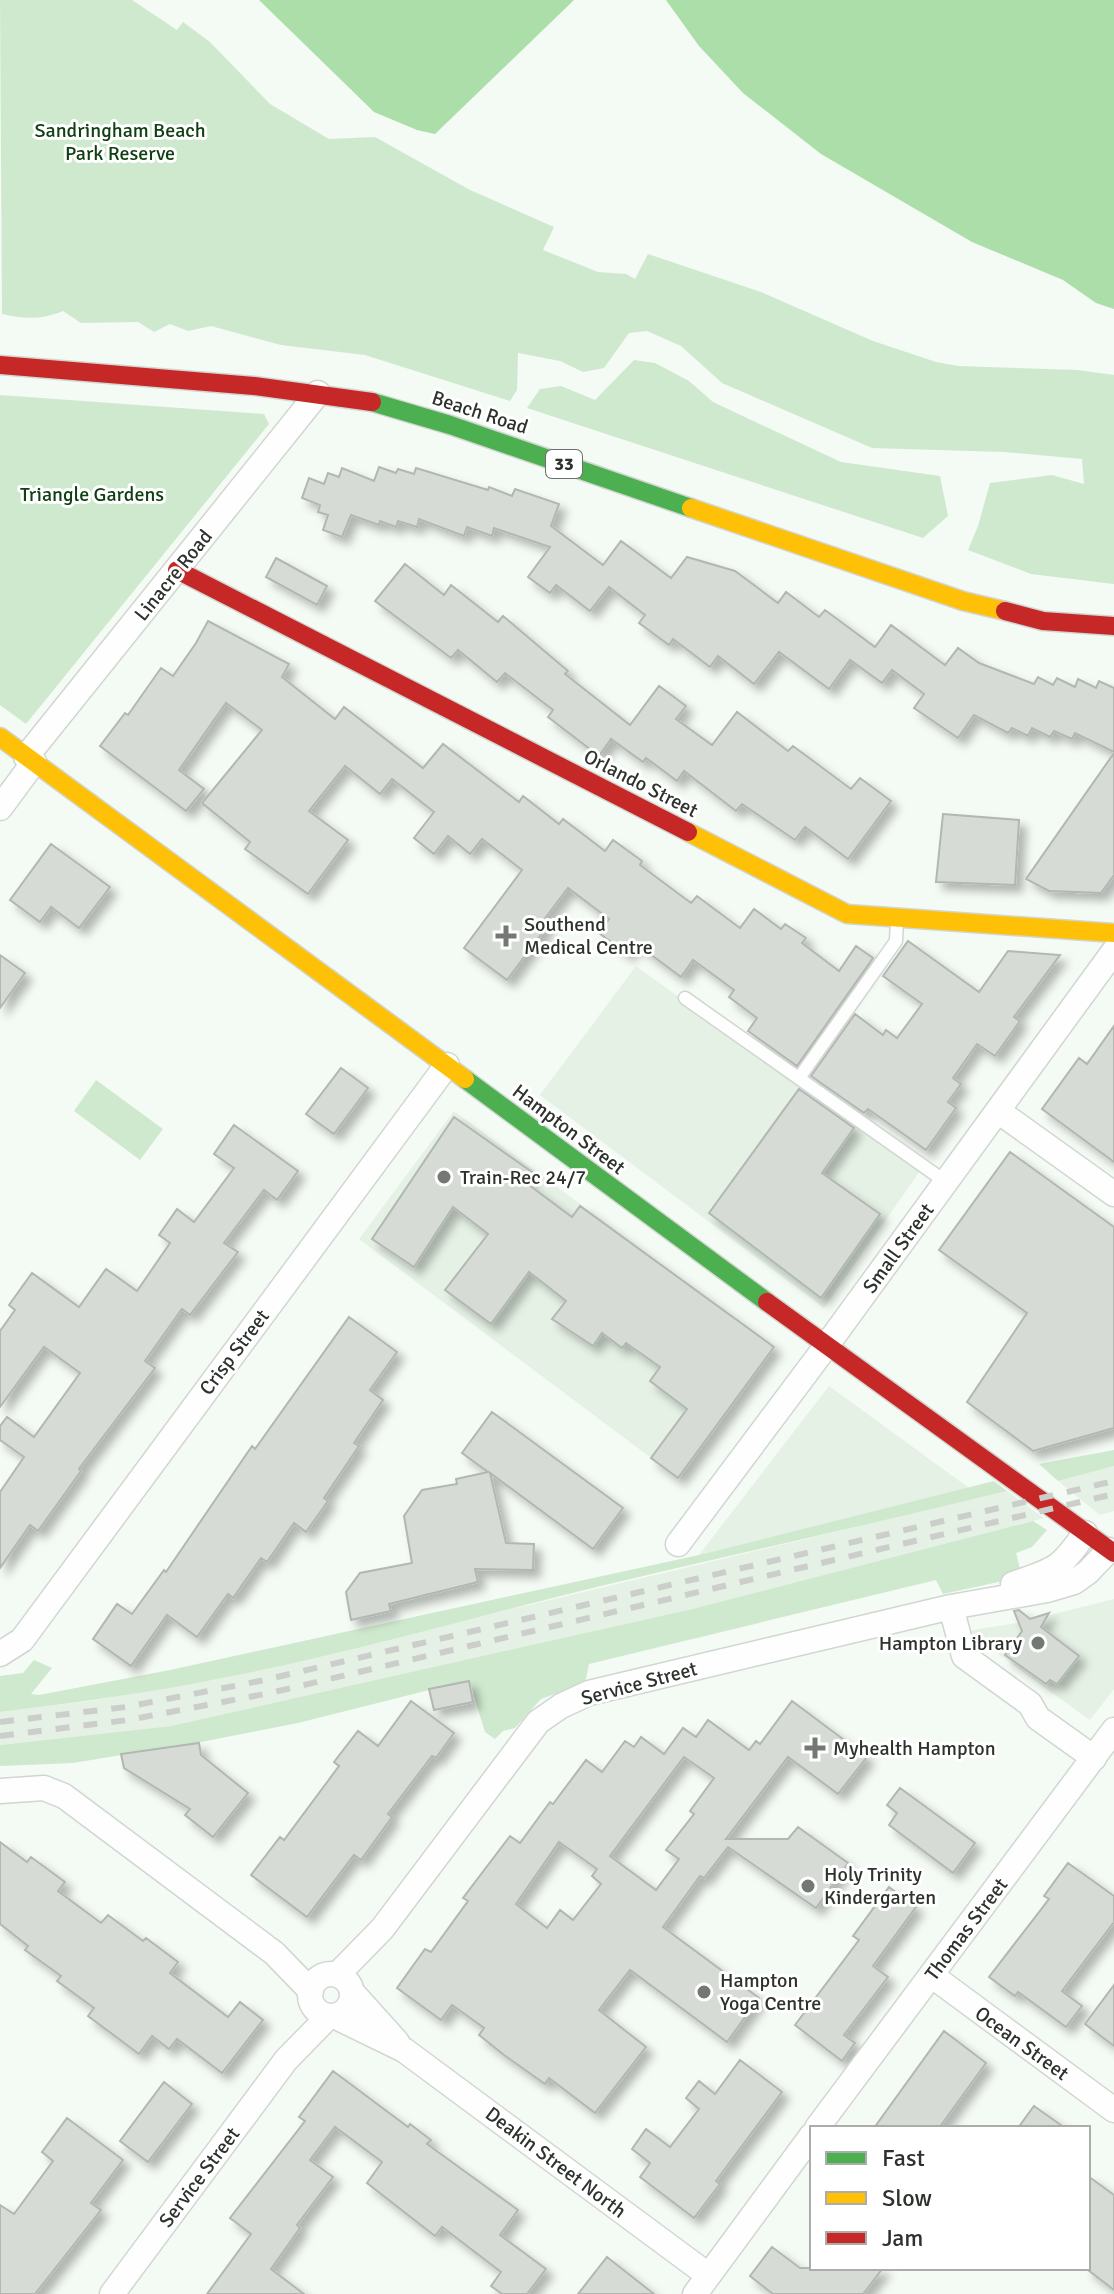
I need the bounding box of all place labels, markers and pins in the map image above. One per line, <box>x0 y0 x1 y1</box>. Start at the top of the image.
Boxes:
place label: Southend Medical Centre <box>524 912 653 960</box>
marker: Southend Medical Centre <box>495 925 517 947</box>
place label: Train-Rec 24/7 <box>460 1165 586 1190</box>
marker: Train-Rec 24/7 <box>435 1168 453 1186</box>
place label: Hampton Library <box>879 1631 1023 1656</box>
marker: Hampton Library <box>1029 1634 1047 1652</box>
place label: Myhealth Hampton <box>833 1736 996 1761</box>
marker: Myhealth Hampton <box>804 1737 826 1759</box>
place label: Holy Trinity Kindergarten <box>824 1862 936 1910</box>
marker: Holy Trinity Kindergarten <box>799 1877 817 1895</box>
place label: Hampton Yoga Centre <box>720 1968 821 2016</box>
marker: Hampton Yoga Centre <box>695 1983 713 2001</box>

